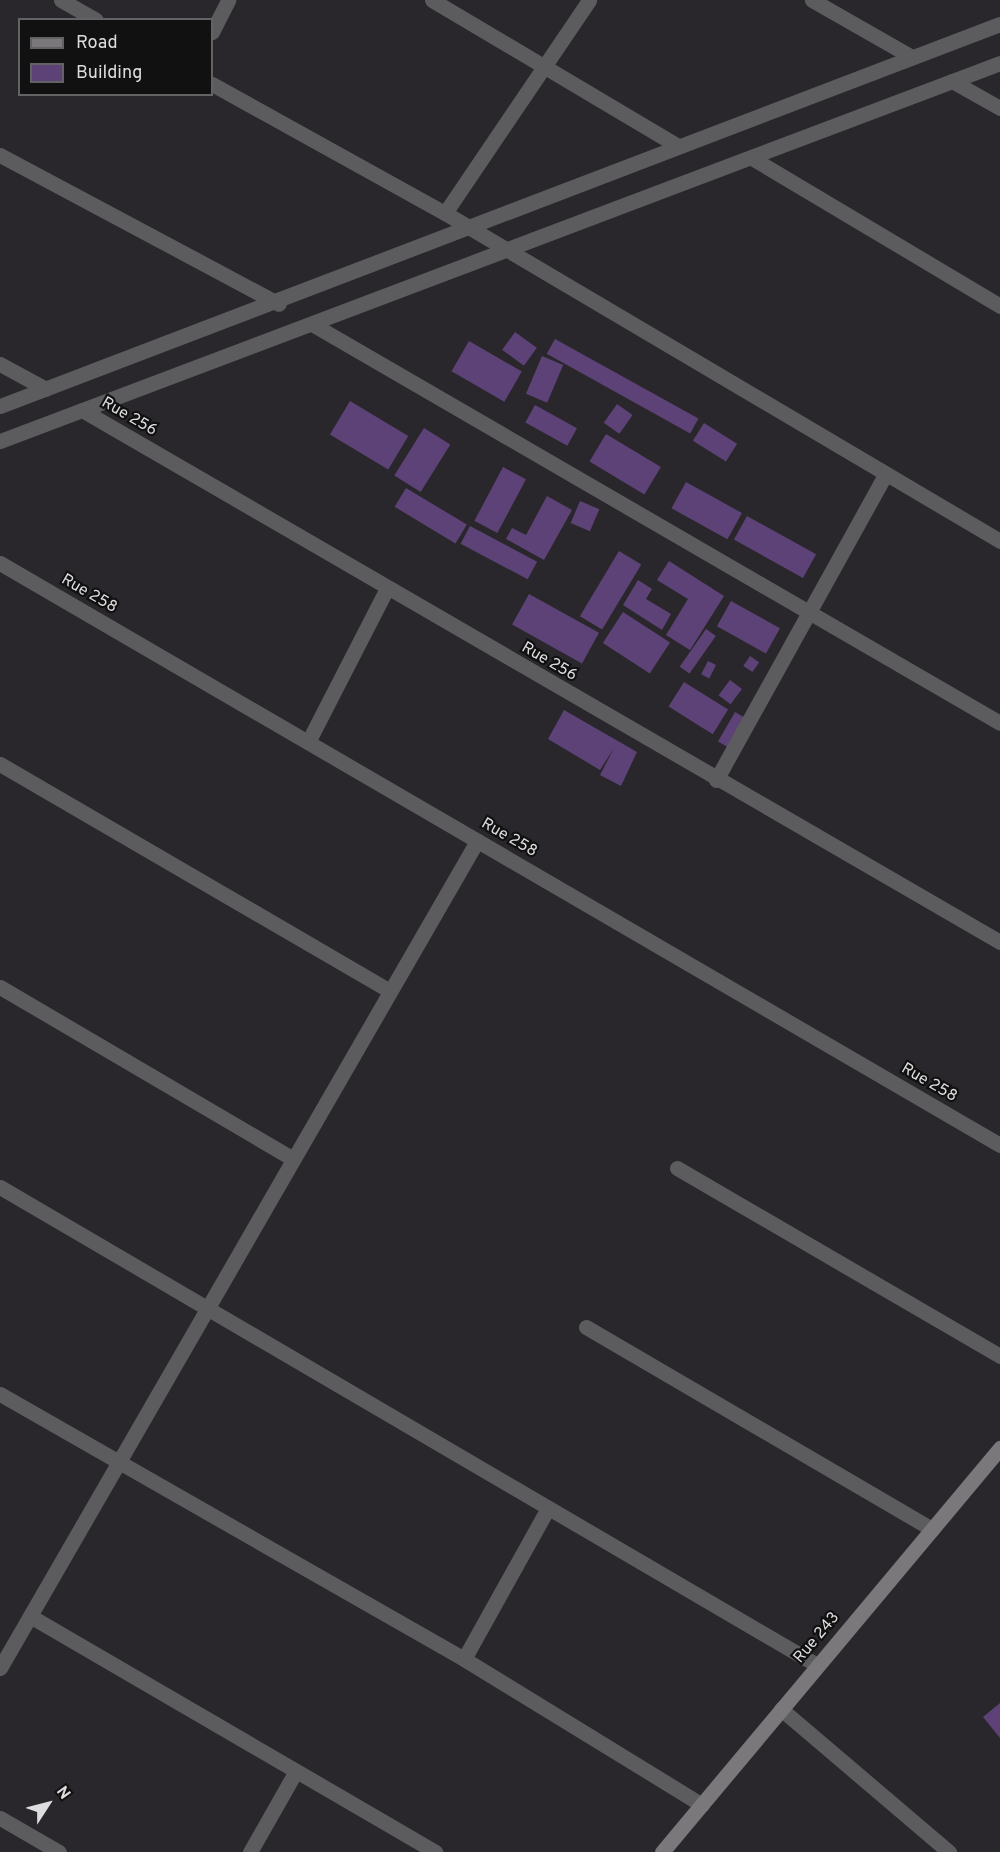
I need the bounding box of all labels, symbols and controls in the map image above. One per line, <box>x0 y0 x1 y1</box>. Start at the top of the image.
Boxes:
legend <box>18 18 213 96</box>
text: Road <box>76 32 118 55</box>
text: Building <box>76 62 142 85</box>
street label: Rue 256 <box>98 393 160 441</box>
street label: Rue 258 <box>58 570 120 618</box>
street label: Rue 256 <box>518 638 580 686</box>
street label: Rue 258 <box>478 814 540 862</box>
street label: Rue 258 <box>898 1059 960 1107</box>
street label: Rue 243 <box>790 1609 844 1667</box>
north arrow <box>18 1774 78 1834</box>
text: N <box>51 1783 74 1804</box>

